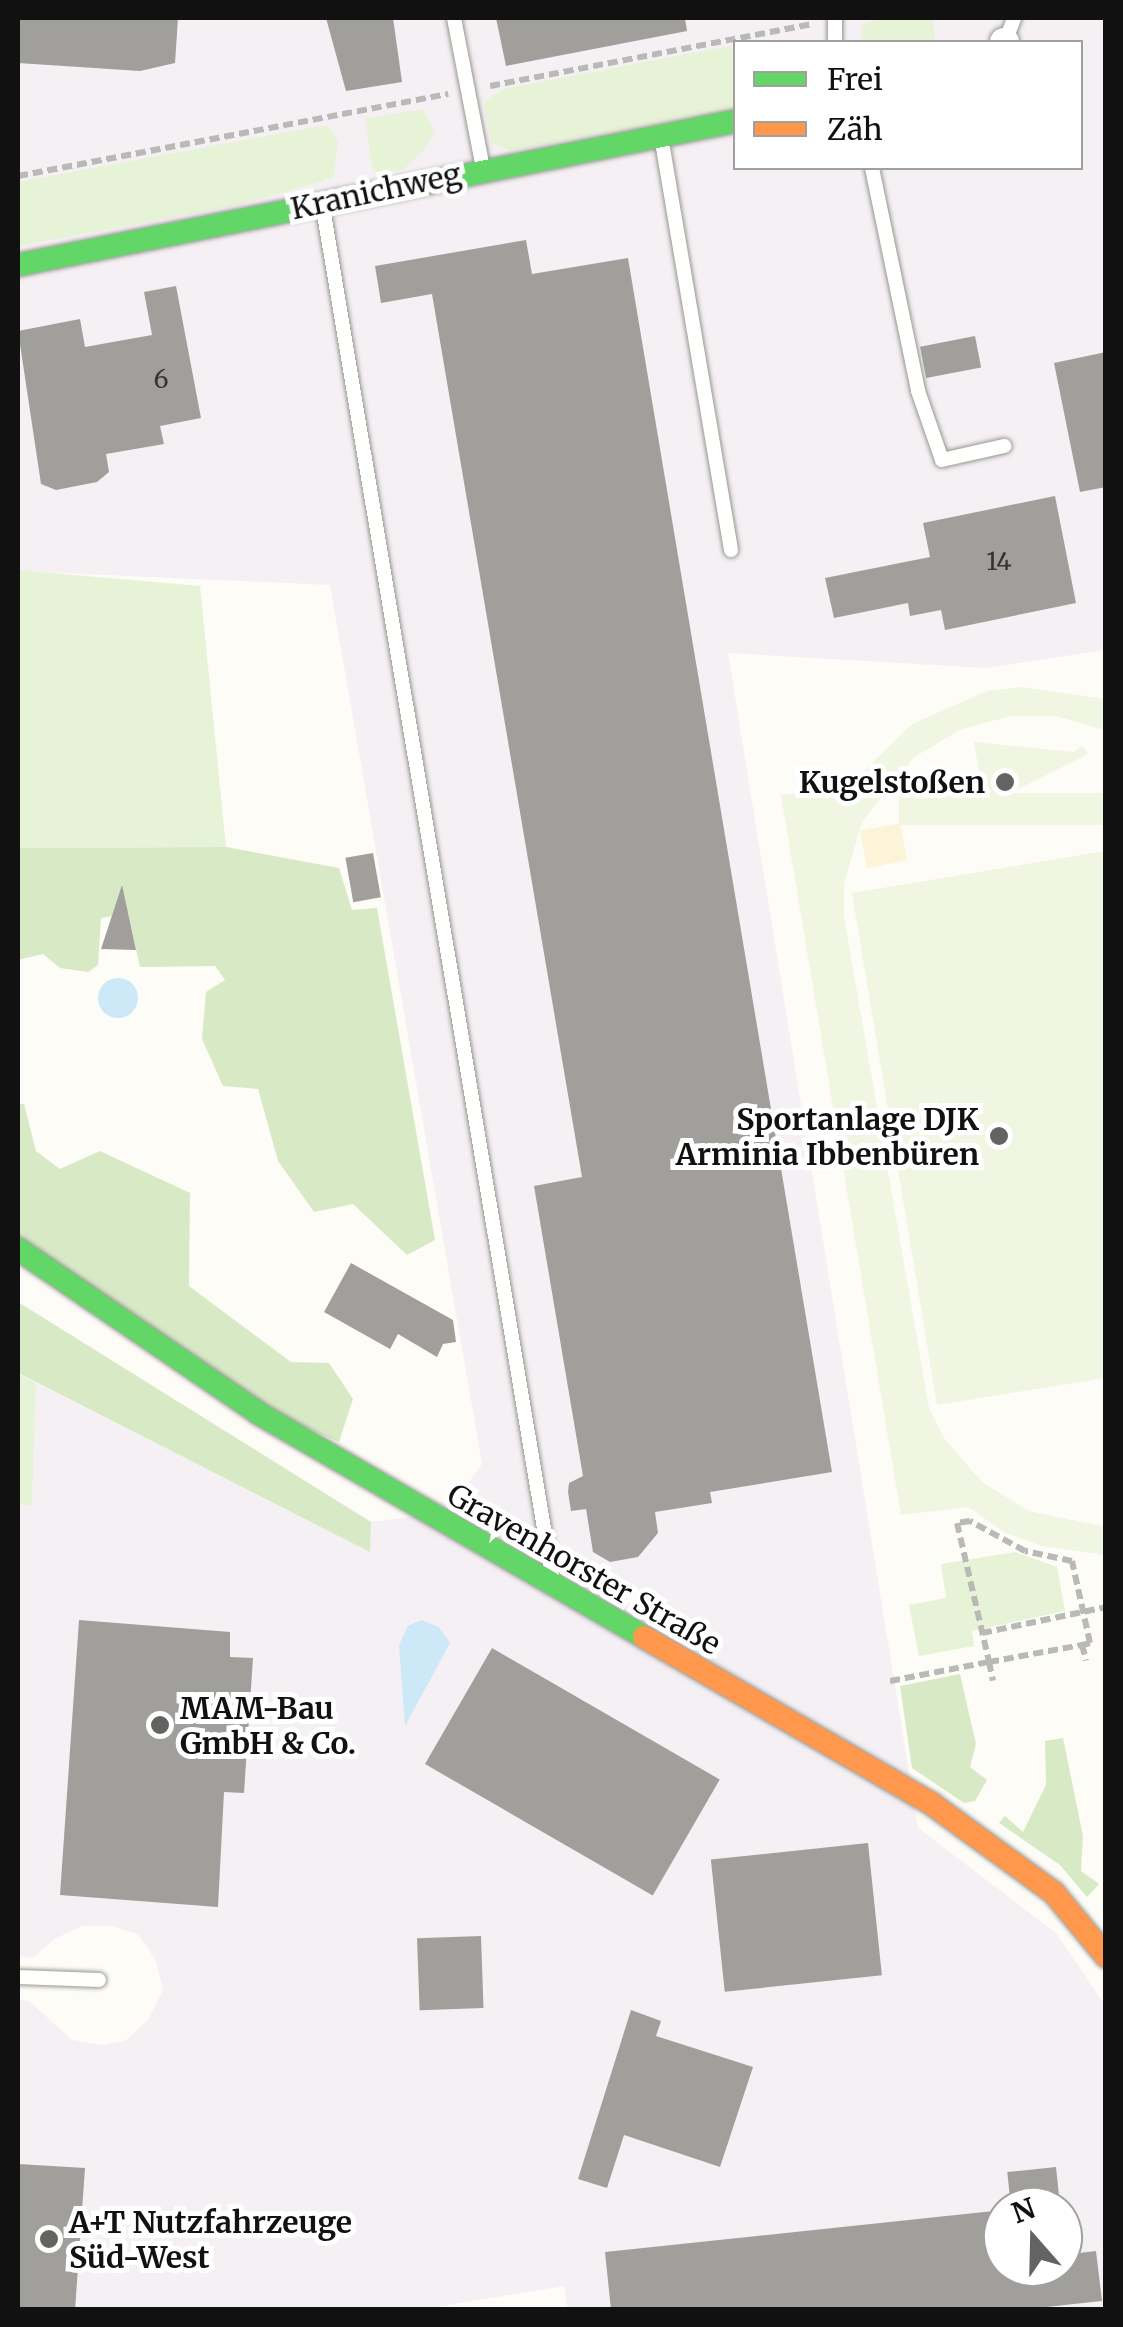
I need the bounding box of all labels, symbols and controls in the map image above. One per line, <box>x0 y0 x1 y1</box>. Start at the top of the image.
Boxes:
legend <box>733 40 1083 170</box>
text: Frei <box>827 60 883 98</box>
text: Zäh <box>827 110 883 148</box>
street label: Kranichweg <box>288 155 464 227</box>
house number: 6 <box>153 364 169 394</box>
house number: 14 <box>986 546 1012 576</box>
place label: Kugelstoßen <box>799 764 985 800</box>
marker: Kugelstoßen <box>994 771 1016 793</box>
place label: Sportanlage DJK Arminia Ibbenbüren <box>676 1101 979 1172</box>
marker: Sportanlage DJK Arminia Ibbenbüren <box>988 1125 1010 1147</box>
street label: Gravenhorster Straße <box>441 1476 727 1662</box>
place label: MAM-Bau GmbH & Co. <box>180 1690 356 1760</box>
marker: MAM-Bau GmbH & Co. <box>149 1714 171 1736</box>
north arrow <box>983 2187 1083 2287</box>
text: N <box>1007 2190 1040 2231</box>
place label: A+T Nutzfahrzeuge Süd-West <box>69 2204 352 2274</box>
marker: A+T Nutzfahrzeuge Süd-West <box>38 2228 60 2250</box>

